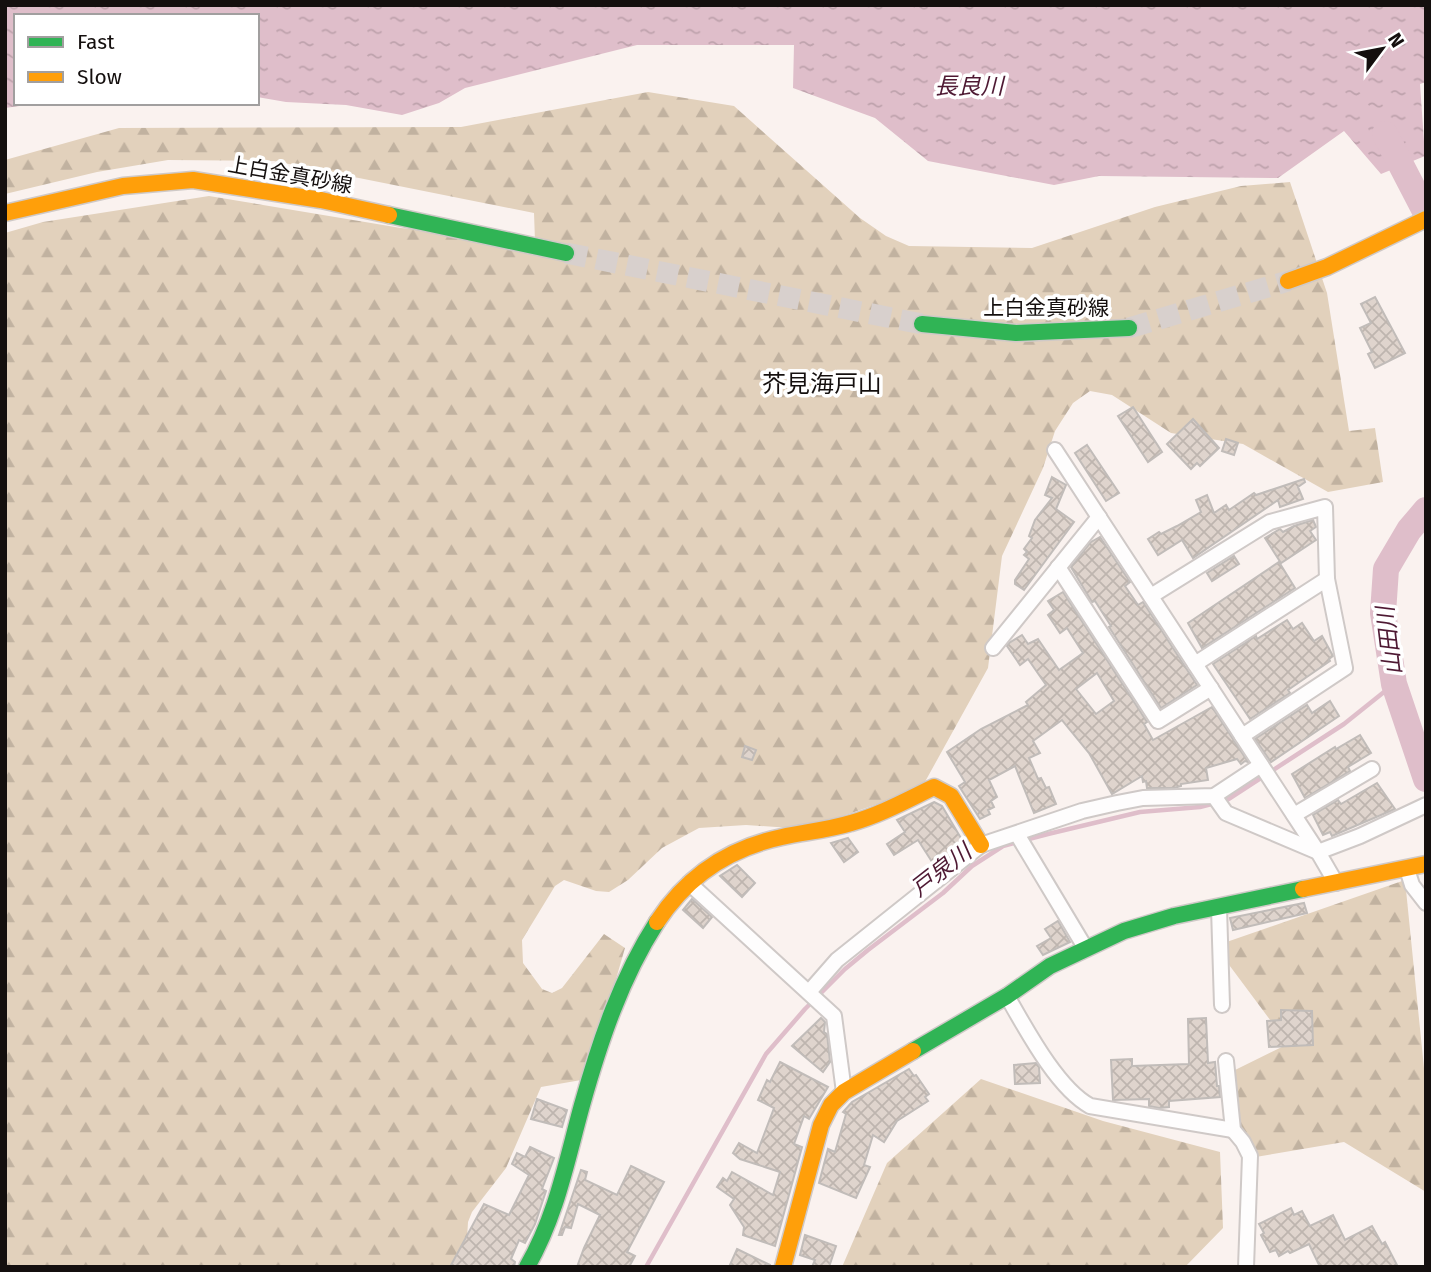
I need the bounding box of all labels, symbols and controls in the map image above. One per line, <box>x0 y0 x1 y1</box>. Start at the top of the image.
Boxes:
legend <box>14 14 259 105</box>
north arrow <box>1347 14 1417 84</box>
text: Fast <box>77 29 115 55</box>
text: N <box>1383 29 1409 52</box>
text: Slow <box>77 64 122 90</box>
water label: 長良川 <box>935 72 1007 100</box>
street label: 上白金真砂線 <box>226 151 354 199</box>
street label: 上白金真砂線 <box>983 295 1109 321</box>
district label: 芥見海戸山 <box>762 370 882 398</box>
water label: 山田川 <box>1371 602 1407 677</box>
water label: 戸泉川 <box>905 836 979 902</box>

